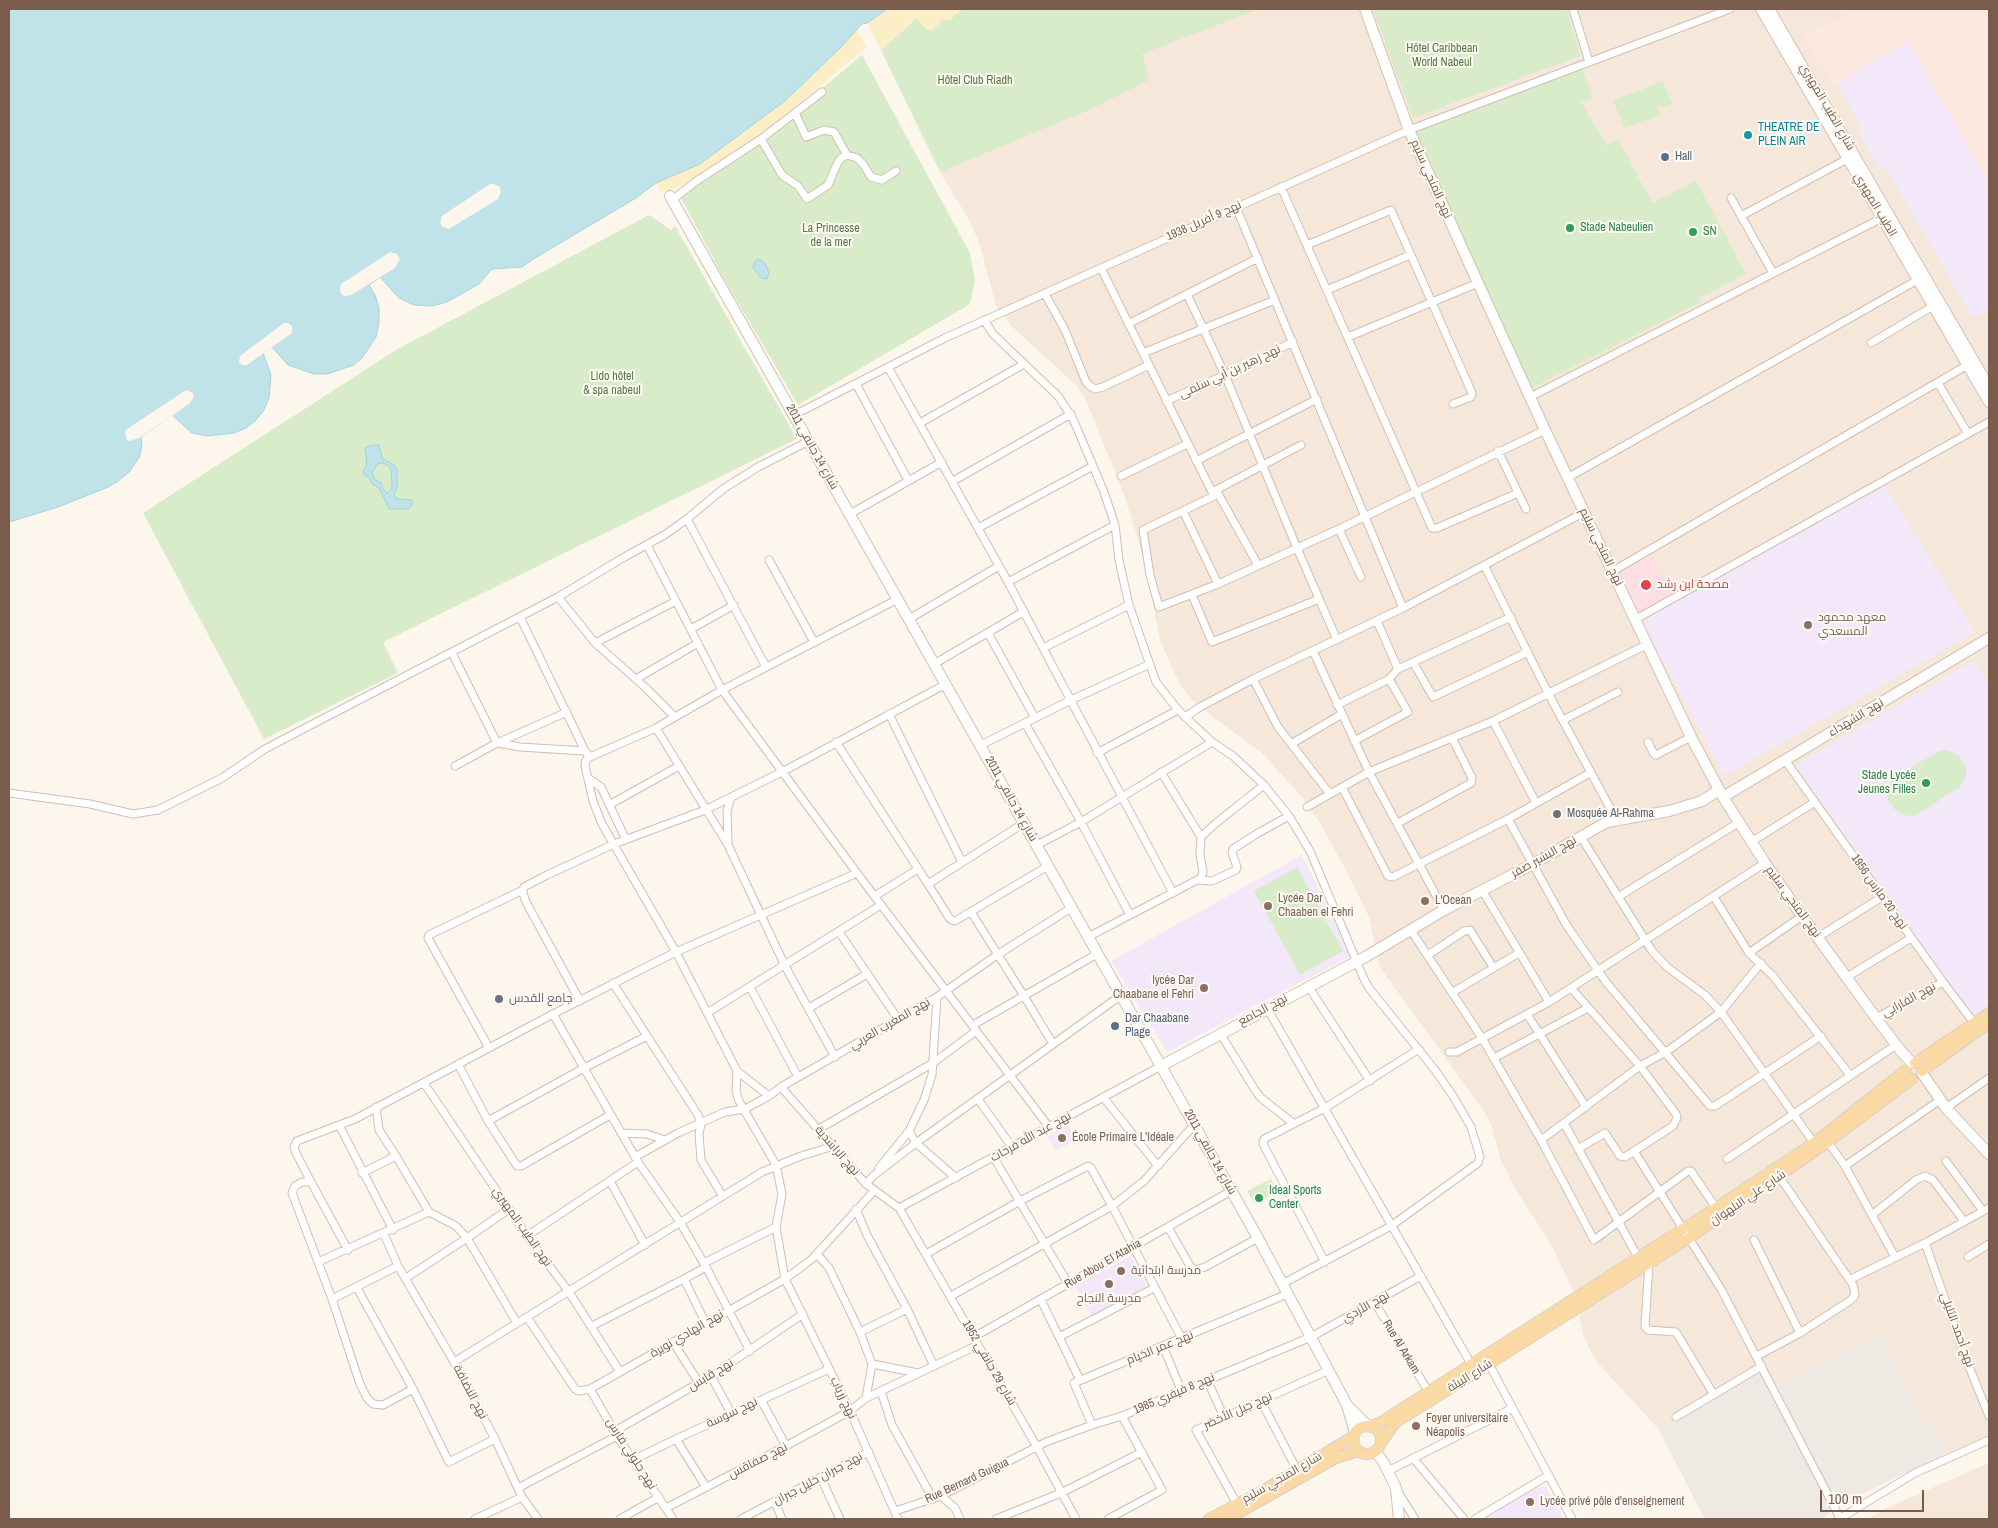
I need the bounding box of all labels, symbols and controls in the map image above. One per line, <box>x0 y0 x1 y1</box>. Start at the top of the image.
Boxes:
park label: Hôtel Caribbean World Nabeul <box>1406 42 1478 70</box>
street label: شارع الطيب المهيري <box>1796 61 1858 153</box>
park label: Hôtel Club Riadh <box>938 74 1012 88</box>
place label: THEATRE DE PLEIN AIR <box>1758 121 1820 149</box>
marker: THEATRE DE PLEIN AIR <box>1742 129 1754 141</box>
street label: نهج المنجي سليم <box>1407 137 1455 221</box>
place label: Hall <box>1675 150 1692 164</box>
marker: Hall <box>1659 151 1671 163</box>
street label: الطيب المهيري <box>1850 170 1900 240</box>
street label: نهج 9 أفريل 1938 <box>1164 198 1244 244</box>
place label: Stade Nabeulien <box>1580 221 1653 235</box>
park label: La Princesse de la mer <box>802 222 860 250</box>
marker: Stade Nabeulien <box>1564 222 1576 234</box>
place label: SN <box>1703 225 1717 239</box>
marker: SN <box>1687 226 1699 238</box>
street label: نهج زهير بن أبي سلمى <box>1177 342 1283 402</box>
park label: Lido hôtel & spa nabeul <box>583 370 641 398</box>
street label: شارع 14 جانفي 2011 <box>783 402 841 492</box>
street label: نهج المنجي سليم <box>1576 506 1626 588</box>
marker: مصحة ابن رشد <box>1639 578 1653 592</box>
place label: مصحة ابن رشد <box>1657 578 1729 592</box>
place label: معهد محمود المسعدي <box>1818 611 1886 639</box>
marker: معهد محمود المسعدي <box>1802 619 1814 631</box>
street label: نهج الشهداء <box>1826 696 1886 740</box>
street label: شارع 14 جانفي 2011 <box>982 754 1040 844</box>
place label: Stade Lycée Jeunes Filles <box>1858 769 1916 797</box>
marker: Stade Lycée Jeunes Filles <box>1920 777 1932 789</box>
place label: Mosquée Al-Rahma <box>1567 807 1654 821</box>
marker: Mosquée Al-Rahma <box>1551 808 1563 820</box>
street label: نهج البشير صفر <box>1509 833 1579 881</box>
street label: نهج 20 مارس 1956 <box>1848 852 1910 932</box>
street label: نهج المنجي سليم <box>1762 863 1824 941</box>
place label: Lycée Dar Chaaben el Fehri <box>1278 892 1354 920</box>
place label: L'Ocean <box>1435 894 1471 908</box>
marker: L'Ocean <box>1419 895 1431 907</box>
marker: Lycée Dar Chaaben el Fehri <box>1262 900 1274 912</box>
place label: lycée Dar Chaabane el Fehri <box>1113 974 1194 1002</box>
street label: نهج الفارابي <box>1880 979 1938 1021</box>
marker: lycée Dar Chaabane el Fehri <box>1198 982 1210 994</box>
street label: نهج الجامع <box>1236 991 1290 1029</box>
place label: جامع القدس <box>509 992 572 1006</box>
marker: جامع القدس <box>493 993 505 1005</box>
street label: نهج المغرب العربي <box>847 995 933 1053</box>
place label: Dar Chaabane Plage <box>1125 1012 1189 1040</box>
marker: Dar Chaabane Plage <box>1109 1020 1121 1032</box>
street label: شارع 14 جانفي 2011 <box>1181 1107 1239 1197</box>
street label: نهج عبد الله فرحات <box>988 1109 1074 1165</box>
street label: نهج الراشدية <box>811 1123 863 1179</box>
place label: École Primaire L'Idéale <box>1072 1131 1174 1145</box>
marker: École Primaire L'Idéale <box>1056 1132 1068 1144</box>
street label: شارع علي البلهوان <box>1707 1167 1789 1229</box>
place label: Ideal Sports Center <box>1269 1184 1322 1212</box>
street label: نهج الطيب المهيري <box>489 1185 555 1269</box>
marker: Ideal Sports Center <box>1253 1192 1265 1204</box>
street label: Rue Abou El Atahia <box>1062 1236 1144 1292</box>
place label: مدرسة ابتدائية <box>1131 1264 1201 1278</box>
marker: مدرسة ابتدائية <box>1115 1265 1127 1277</box>
marker: مدرسة النجاح <box>1103 1278 1115 1290</box>
street label: نهج الأزدي <box>1340 1288 1392 1326</box>
street label: نهج أحمد التليلي <box>1937 1291 1977 1369</box>
place label: مدرسة النجاح <box>1077 1292 1141 1306</box>
street label: نهج الهادي نويرة <box>648 1307 726 1361</box>
street label: Rue Al Arkam <box>1379 1317 1423 1377</box>
street label: شارع 29 جانفي 1952 <box>959 1318 1019 1408</box>
street label: نهج عمر الخيام <box>1124 1328 1196 1368</box>
street label: نهج قابس <box>686 1356 736 1394</box>
street label: شارع البيئة <box>1445 1357 1495 1395</box>
street label: نهج النضافة <box>450 1362 490 1422</box>
street label: نهج 8 فيفري 1985 <box>1131 1370 1217 1418</box>
street label: نهج زرياب <box>827 1375 859 1421</box>
street label: نهج جبل الأخضر <box>1201 1389 1275 1433</box>
street label: نهج سوسة <box>704 1395 760 1431</box>
place label: Foyer universitaire Néapolis <box>1426 1412 1508 1440</box>
street label: نهج جلولي فارس <box>603 1416 659 1492</box>
marker: Foyer universitaire Néapolis <box>1410 1420 1422 1432</box>
street label: نهج صفاقس <box>726 1440 790 1482</box>
street label: نهج جبران خليل جبران <box>771 1449 865 1509</box>
street label: شارع المنجي سليم <box>1240 1449 1324 1507</box>
street label: Rue Bernard Guigua <box>923 1455 1011 1507</box>
scale bar <box>1823 1480 1927 1512</box>
text: 100 m <box>1828 1488 1862 1509</box>
place label: Lycée privé pôle d'enseignement <box>1540 1495 1684 1509</box>
marker: Lycée privé pôle d'enseignement <box>1524 1496 1536 1508</box>

